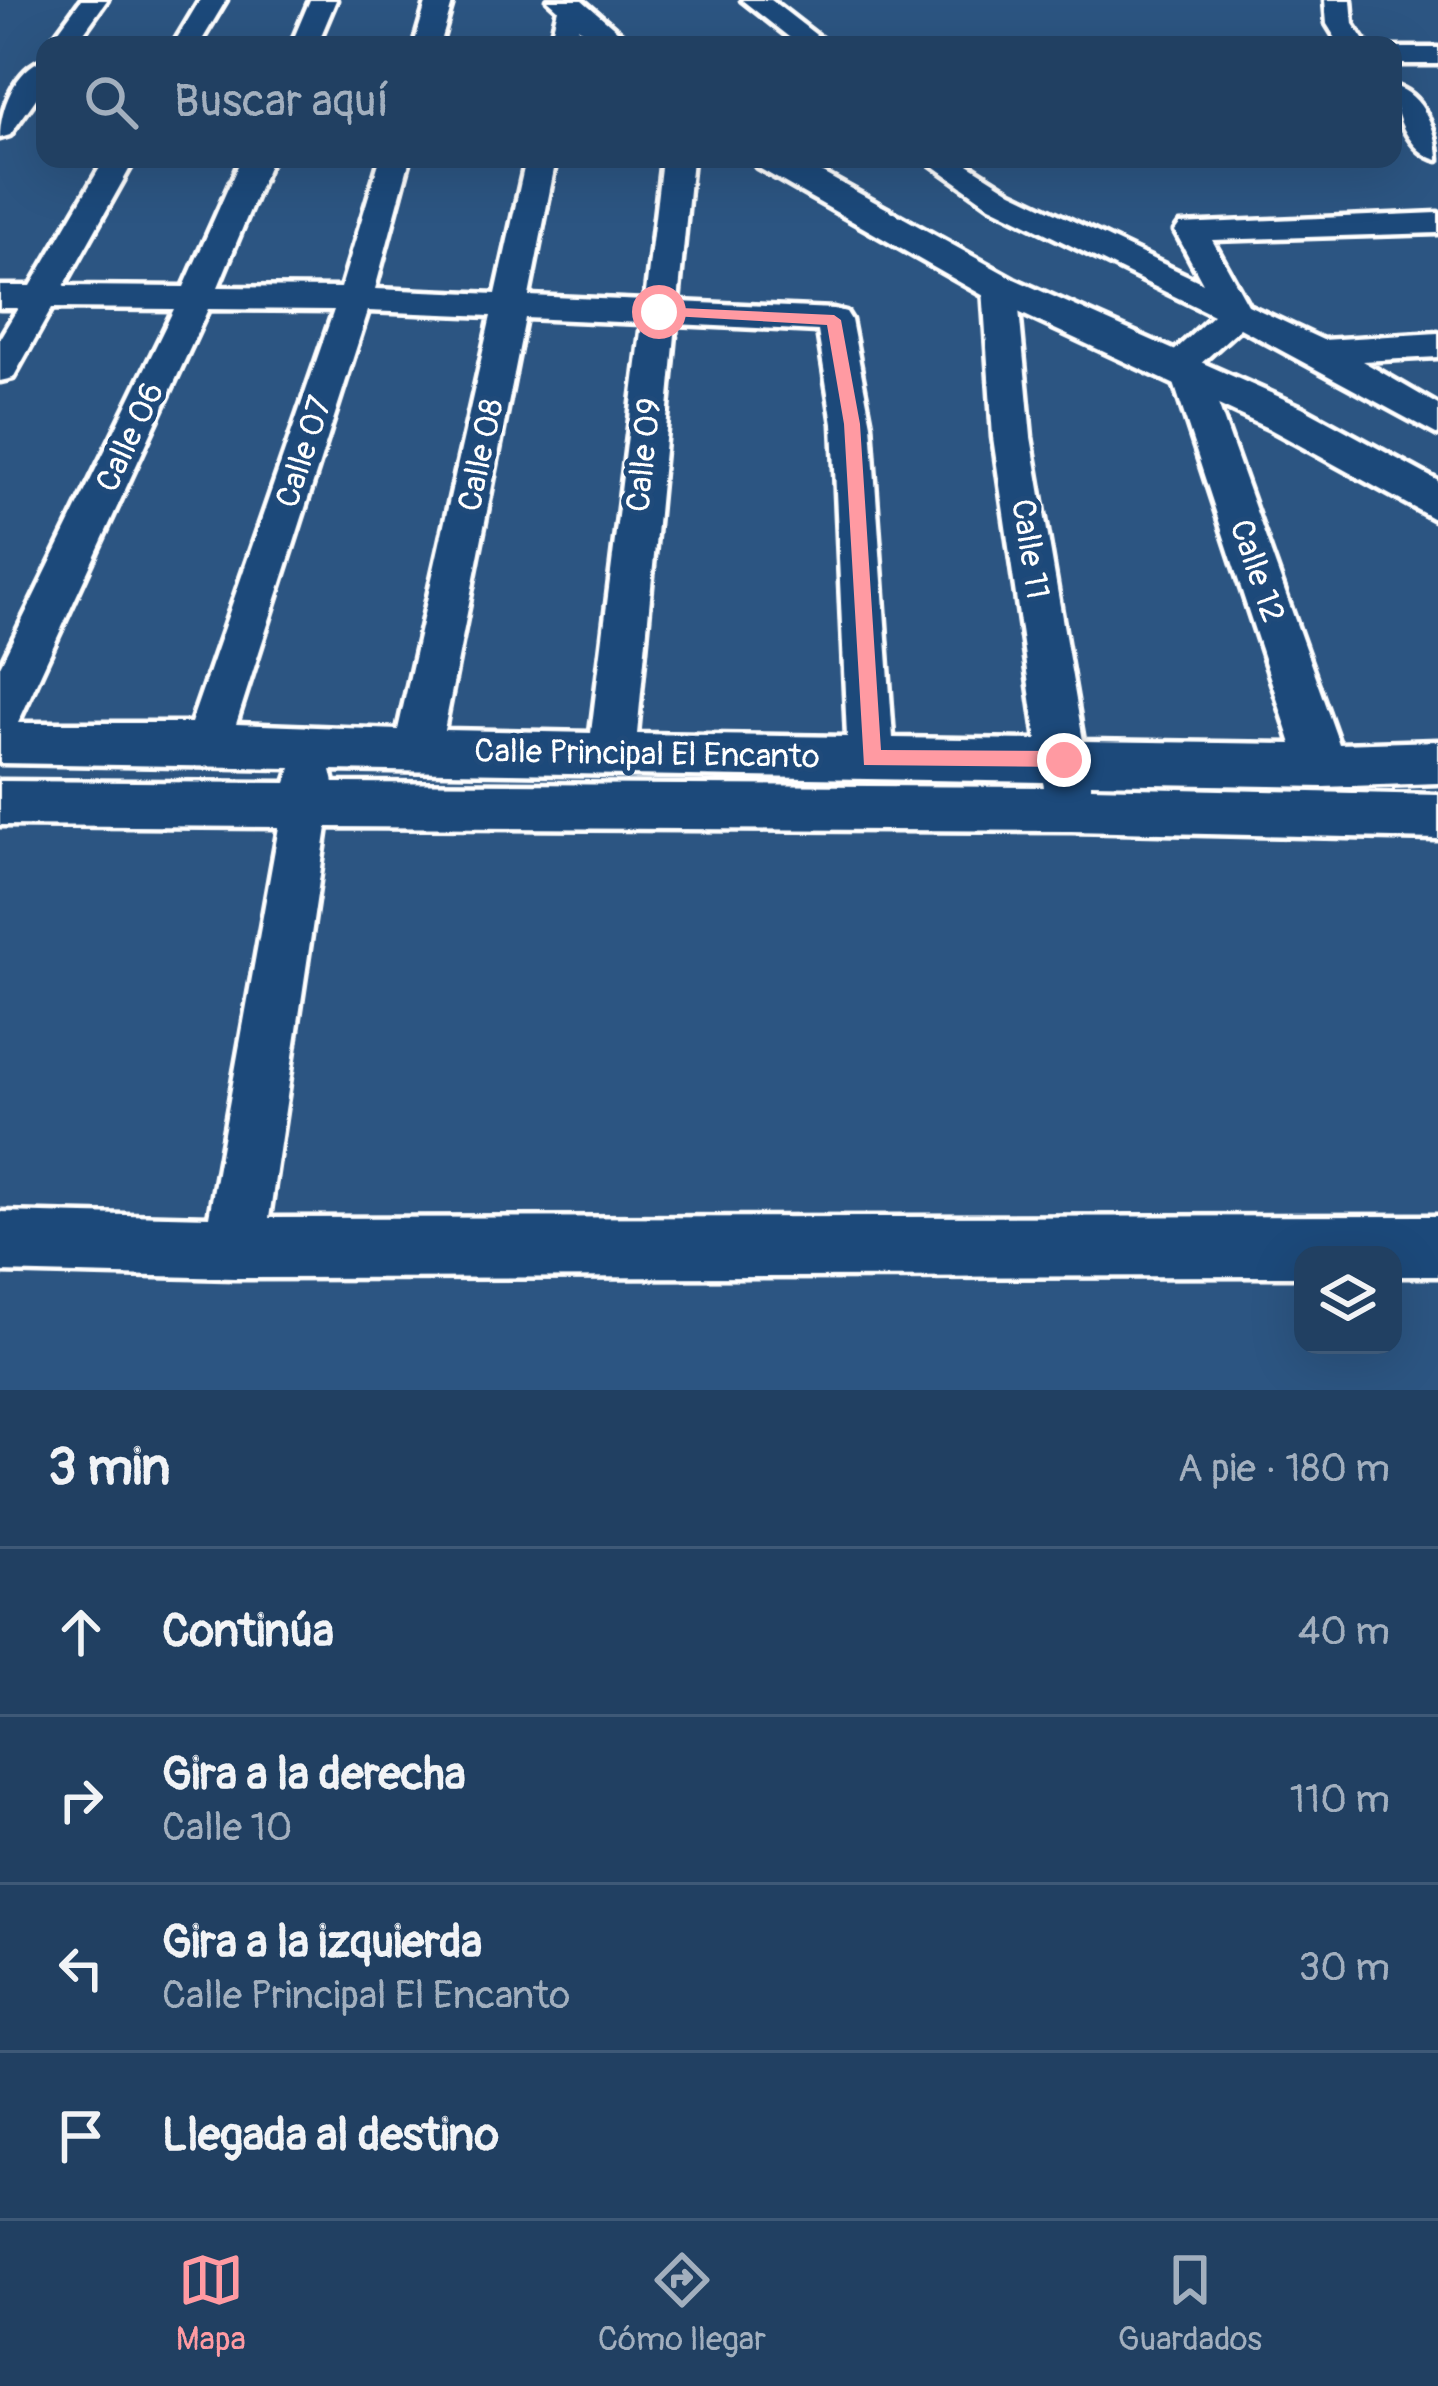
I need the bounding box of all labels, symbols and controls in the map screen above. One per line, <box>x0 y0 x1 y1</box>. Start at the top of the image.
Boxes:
search box <box>36 36 1402 168</box>
icon: search <box>78 69 144 135</box>
text: Buscar aquí <box>174 74 389 130</box>
route start <box>632 285 686 339</box>
street label: Calle 06 <box>87 376 173 498</box>
street label: Calle 07 <box>267 391 341 513</box>
street label: Calle 08 <box>449 395 513 515</box>
street label: Calle 09 <box>618 396 670 514</box>
street label: Calle 11 <box>1002 496 1058 602</box>
street label: Calle 12 <box>1220 514 1294 628</box>
street label: Calle Principal El Encanto <box>474 730 820 778</box>
route end <box>1037 733 1091 787</box>
map controls <box>1294 1246 1402 1354</box>
button: layers <box>1294 1246 1402 1354</box>
text: 3 min <box>48 1436 170 1500</box>
text: A pie · 180 m <box>1177 1444 1390 1493</box>
icon: ahead <box>48 1599 114 1665</box>
text: Continúa <box>162 1604 334 1660</box>
text: 40 m <box>1298 1607 1390 1656</box>
text: Gira a la derecha <box>162 1747 466 1803</box>
icon: right <box>48 1767 114 1833</box>
text: 110 m <box>1290 1775 1390 1824</box>
text: Calle 10 <box>162 1803 292 1852</box>
text: Gira a la izquierda <box>162 1915 482 1971</box>
icon: left <box>48 1935 114 2001</box>
text: 30 m <box>1299 1943 1390 1992</box>
text: Calle Principal El Encanto <box>162 1971 570 2020</box>
icon: arrive <box>48 2103 114 2169</box>
text: Llegada al destino <box>162 2108 499 2164</box>
tab: Mapa <box>176 2247 246 2360</box>
tab: Cómo llegar <box>598 2247 766 2360</box>
tab: Guardados <box>1118 2247 1262 2360</box>

